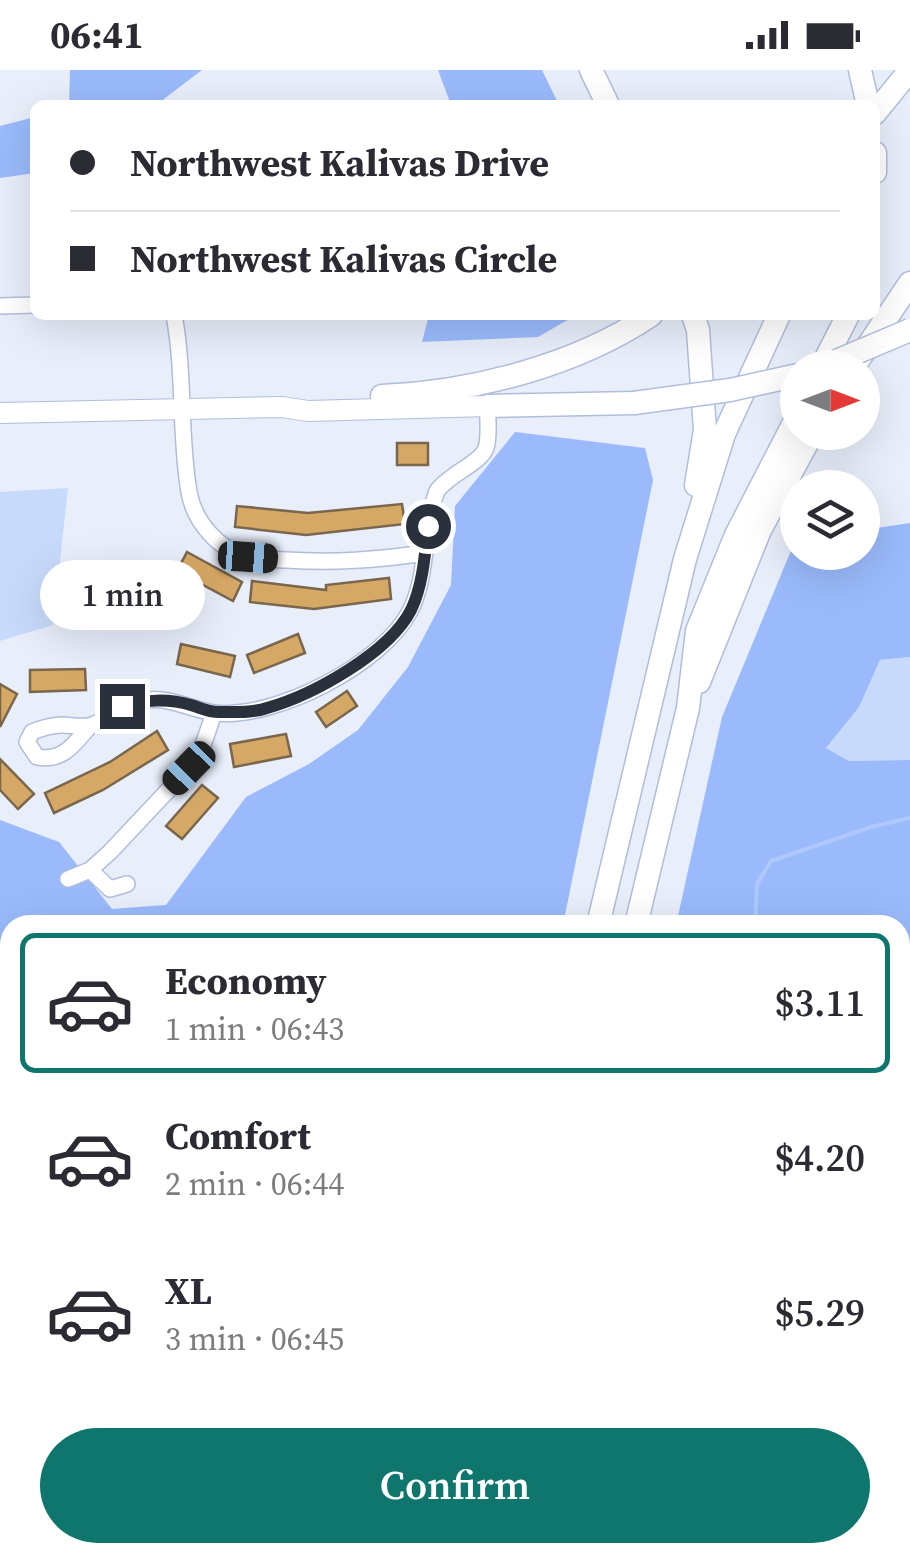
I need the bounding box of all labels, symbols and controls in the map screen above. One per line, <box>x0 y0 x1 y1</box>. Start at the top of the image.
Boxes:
text: 06:41 <box>50 9 144 61</box>
text: Northwest Kalivas Drive <box>130 137 549 189</box>
text: Northwest Kalivas Circle <box>130 233 557 285</box>
north arrow <box>780 350 880 450</box>
map controls <box>780 350 880 570</box>
button: layers <box>780 470 880 570</box>
route start <box>406 504 451 549</box>
car <box>217 540 279 574</box>
callout: 1 min <box>39 561 204 631</box>
text: 1 min <box>81 573 164 617</box>
route end <box>100 684 145 729</box>
car <box>157 736 221 800</box>
text: Economy <box>165 955 327 1007</box>
icon: car <box>45 958 135 1048</box>
text: $3.11 <box>775 977 865 1029</box>
text: 1 min · 06:43 <box>165 1007 344 1051</box>
text: Comfort <box>165 1110 311 1162</box>
icon: car <box>45 1113 135 1203</box>
text: $4.20 <box>775 1132 865 1184</box>
text: 2 min · 06:44 <box>165 1162 344 1206</box>
text: XL <box>165 1265 212 1317</box>
icon: car <box>45 1268 135 1358</box>
text: $5.29 <box>775 1287 865 1339</box>
text: 3 min · 06:45 <box>165 1317 344 1361</box>
button: Confirm <box>40 1428 870 1543</box>

